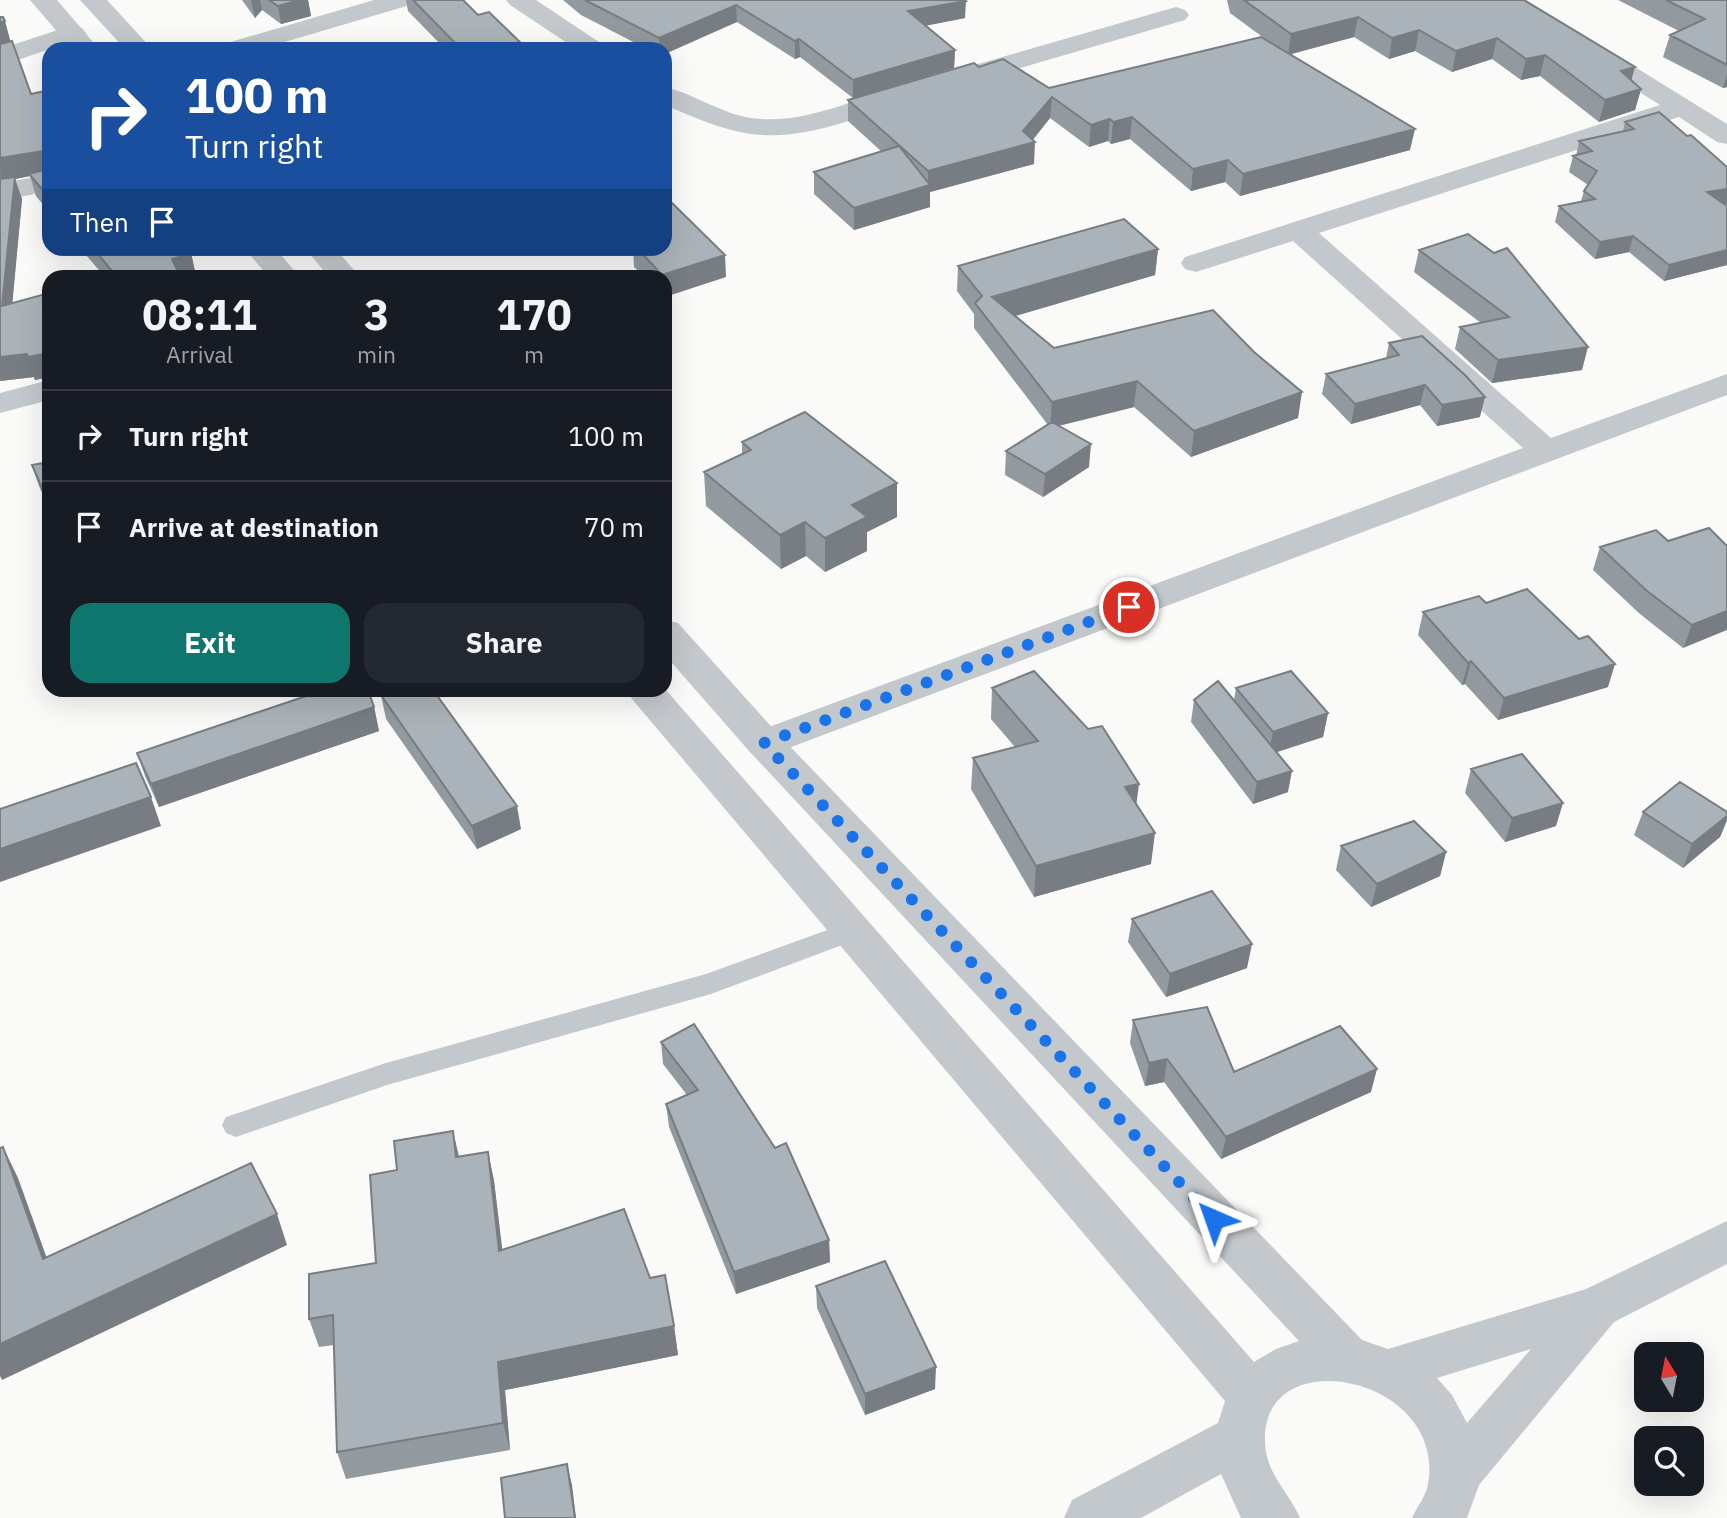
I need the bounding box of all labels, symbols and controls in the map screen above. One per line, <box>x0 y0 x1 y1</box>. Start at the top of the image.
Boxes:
text: 100 m <box>185 63 329 126</box>
icon: right <box>70 70 161 161</box>
text: Turn right <box>185 125 323 167</box>
icon: arrive <box>143 203 181 241</box>
text: Then <box>70 205 129 239</box>
text: 08:11 <box>142 287 257 342</box>
text: 3 <box>364 287 389 342</box>
text: 170 <box>496 287 572 342</box>
text: Arrival <box>166 339 233 369</box>
text: min <box>357 339 396 369</box>
text: m <box>524 339 544 369</box>
icon: right <box>70 417 108 455</box>
text: Turn right <box>129 419 248 453</box>
text: 100 m <box>568 419 644 453</box>
icon: arrive <box>70 508 108 546</box>
text: Arrive at destination <box>129 510 379 544</box>
text: 70 m <box>584 510 644 544</box>
pin <box>1099 577 1159 637</box>
icon: arrive <box>1110 588 1148 626</box>
button: Exit <box>70 603 350 683</box>
button: Share <box>364 603 644 683</box>
position arrow <box>1177 1182 1251 1256</box>
north arrow <box>1634 1342 1704 1412</box>
map controls <box>1634 1342 1704 1496</box>
button: search <box>1634 1426 1704 1496</box>

